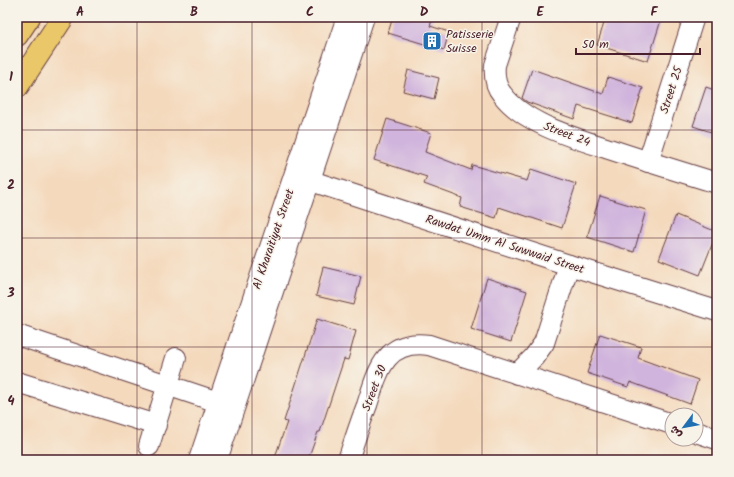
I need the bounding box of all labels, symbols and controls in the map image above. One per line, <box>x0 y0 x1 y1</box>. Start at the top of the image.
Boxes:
text: A <box>76 2 84 23</box>
text: B <box>190 2 198 23</box>
text: C <box>306 2 314 23</box>
text: D <box>420 2 429 23</box>
text: E <box>536 2 544 23</box>
text: F <box>650 2 658 23</box>
place label: Patisserie Suisse <box>446 25 494 58</box>
building icon: Patisserie Suisse <box>421 30 443 52</box>
scale bar <box>576 30 700 56</box>
text: 50 m <box>582 35 609 54</box>
street label: Street 25 <box>655 63 689 116</box>
text: 1 <box>9 67 13 88</box>
street label: Street 24 <box>541 117 593 152</box>
text: 2 <box>7 175 15 196</box>
street label: Al Kharaitiyat Street <box>247 186 300 292</box>
street label: Rawdat Umm Al Suwwaid Street <box>423 210 587 279</box>
text: 3 <box>6 283 15 304</box>
street label: Street 30 <box>357 362 392 414</box>
text: 4 <box>7 391 15 412</box>
north arrow <box>664 407 704 447</box>
text: ش <box>666 422 687 442</box>

